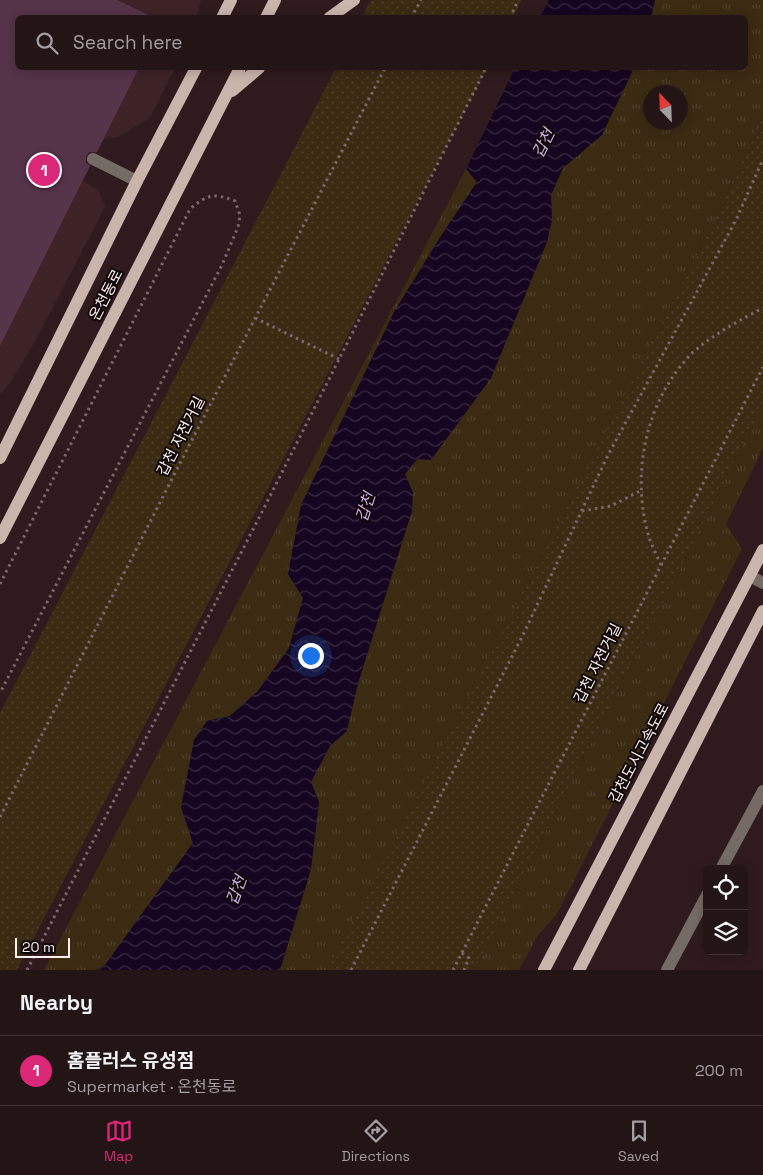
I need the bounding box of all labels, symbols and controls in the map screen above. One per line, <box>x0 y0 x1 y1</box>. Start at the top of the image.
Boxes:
search box <box>15 15 748 70</box>
icon: search <box>33 29 61 57</box>
text: Search here <box>73 30 183 55</box>
north arrow <box>643 85 688 130</box>
water label: 갑천 <box>527 123 561 161</box>
pin: 1 <box>28 151 60 189</box>
street label: 온천동로 <box>85 266 127 324</box>
street label: 갑천 자전거길 <box>152 393 209 479</box>
water label: 갑천 <box>351 488 381 524</box>
street label: 갑천 자전거길 <box>569 620 626 706</box>
your location <box>298 643 324 669</box>
street label: 갑천도시고속도로 <box>604 700 673 806</box>
map controls <box>703 865 748 955</box>
button: locate <box>703 865 748 910</box>
water label: 갑천 <box>221 871 252 908</box>
button: layers <box>703 910 748 955</box>
scale bar <box>15 935 70 958</box>
text: 20 m <box>22 938 55 956</box>
text: Nearby <box>20 989 93 1016</box>
text: 홈플러스 유성점 <box>67 1048 194 1073</box>
text: 1 <box>32 1060 40 1081</box>
text: 200 m <box>695 1060 743 1081</box>
text: Supermarket · 온천동로 <box>67 1076 236 1097</box>
tab: Map <box>104 1117 133 1165</box>
tab: Directions <box>341 1117 410 1165</box>
tab: Saved <box>618 1117 659 1165</box>

